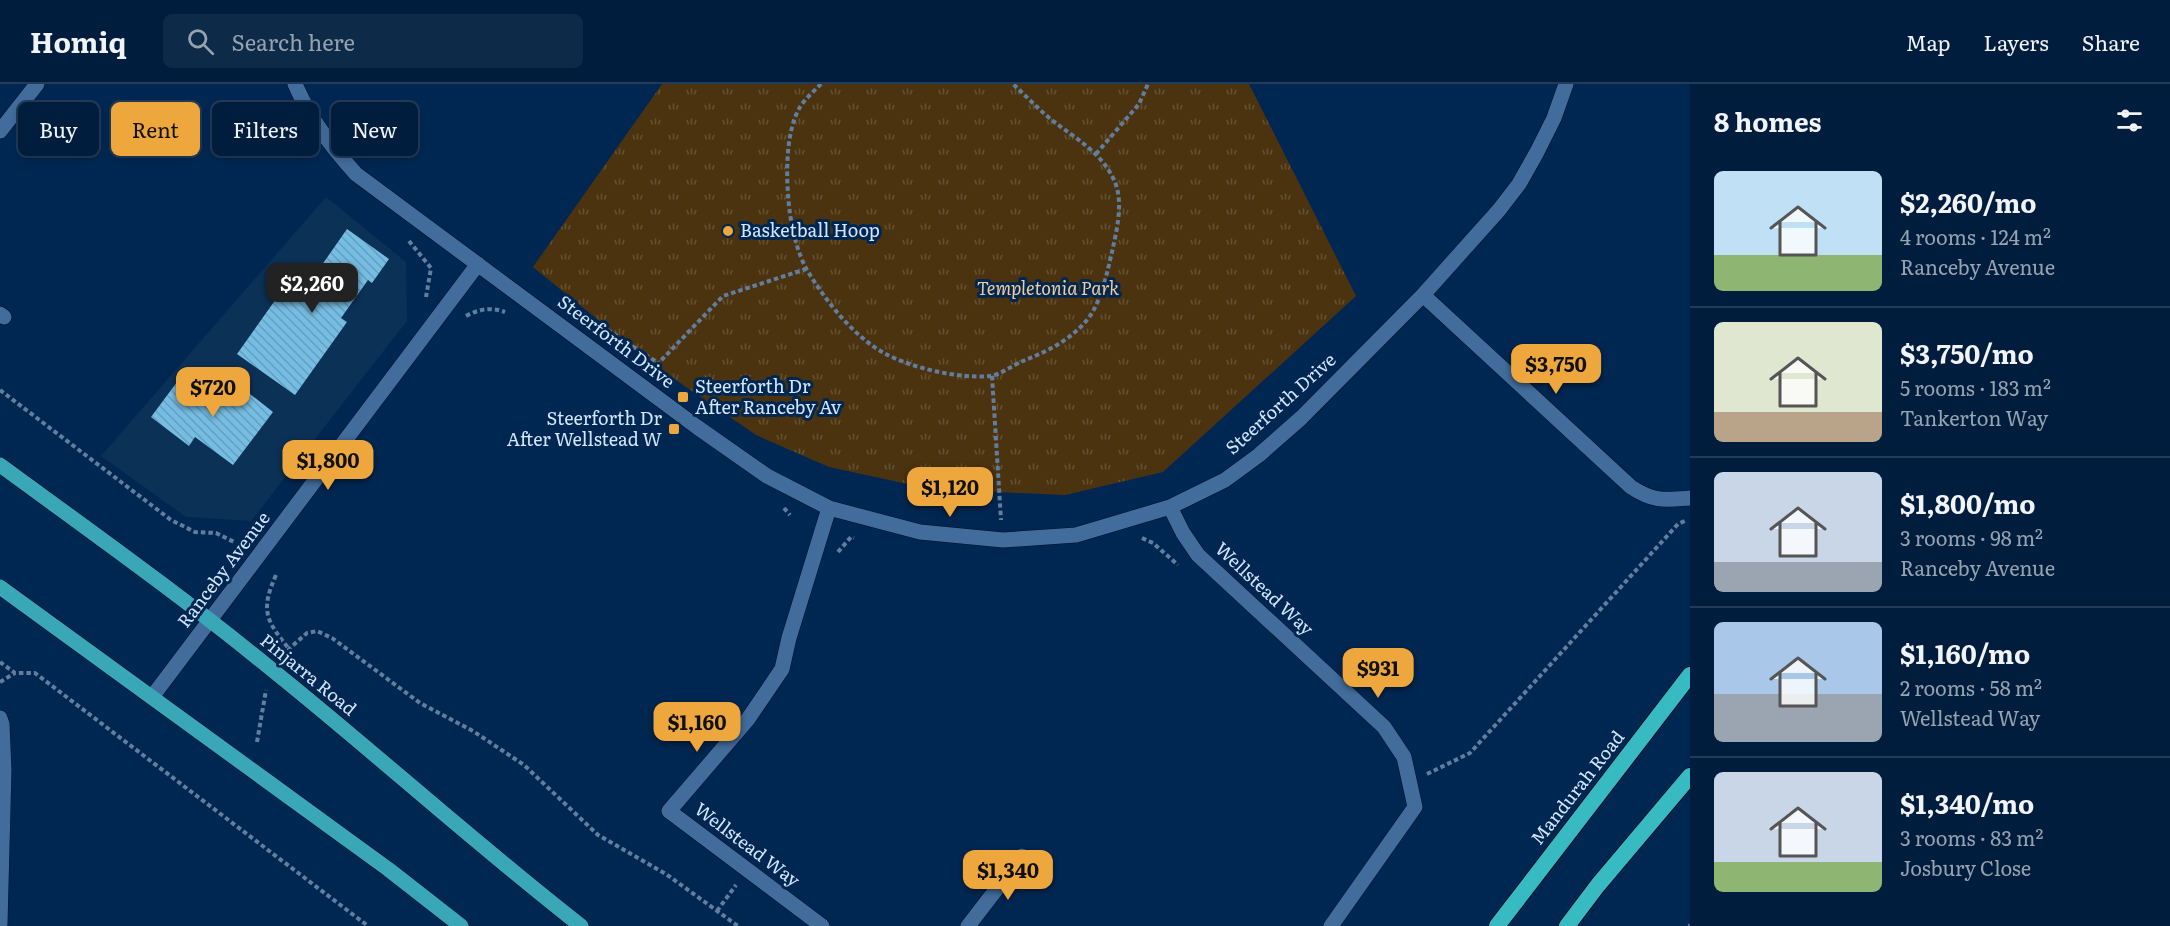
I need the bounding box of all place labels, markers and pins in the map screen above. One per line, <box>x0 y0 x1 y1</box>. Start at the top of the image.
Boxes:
place label: Basketball Hoop <box>740 216 880 243</box>
marker: Basketball Hoop <box>721 224 735 238</box>
pin: $2,260 <box>263 263 361 314</box>
pin: $3,750 <box>1507 344 1605 395</box>
pin: $720 <box>177 367 249 418</box>
place label: Steerforth Dr After Ranceby Av <box>695 372 842 420</box>
marker: Steerforth Dr After Ranceby Av <box>676 390 690 404</box>
place label: Steerforth Dr After Wellstead W <box>507 404 662 452</box>
marker: Steerforth Dr After Wellstead W <box>667 422 681 436</box>
pin: $1,800 <box>279 440 377 491</box>
pin: $1,120 <box>901 467 999 518</box>
pin: $931 <box>1342 648 1414 699</box>
pin: $1,160 <box>648 702 746 753</box>
pin: $1,340 <box>959 850 1057 901</box>

